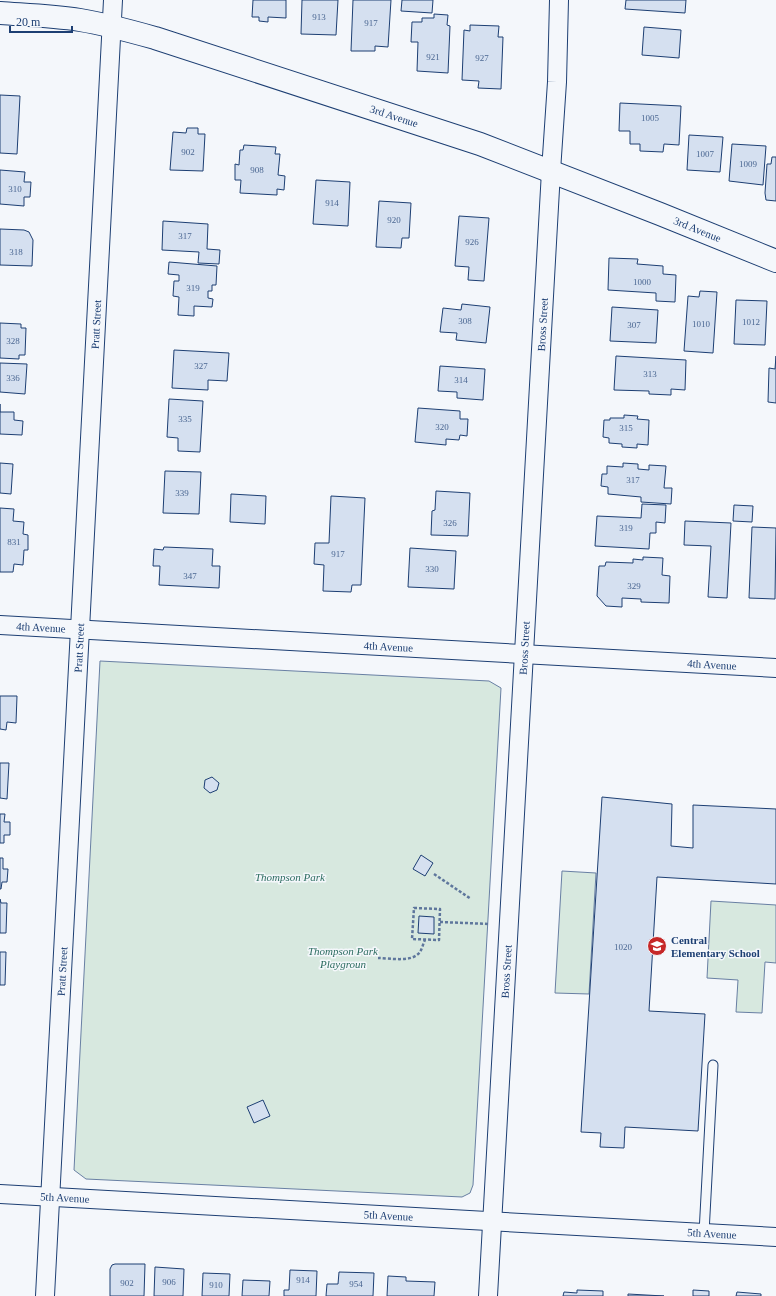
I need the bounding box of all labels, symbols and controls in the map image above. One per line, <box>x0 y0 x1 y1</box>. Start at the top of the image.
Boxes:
scale bar <box>10 8 72 34</box>
house number: 913 <box>312 12 326 22</box>
text: 20 m <box>16 15 41 29</box>
house number: 917 <box>364 18 378 28</box>
house number: 921 <box>426 52 440 62</box>
house number: 927 <box>475 53 489 63</box>
street label: 3rd Avenue <box>368 102 420 130</box>
house number: 1005 <box>641 113 660 123</box>
house number: 902 <box>181 147 195 157</box>
house number: 1007 <box>696 149 715 159</box>
house number: 1009 <box>739 159 758 169</box>
house number: 908 <box>250 165 264 175</box>
house number: 310 <box>8 184 22 194</box>
house number: 914 <box>325 198 339 208</box>
street label: 3rd Avenue <box>672 214 723 244</box>
house number: 920 <box>387 215 401 225</box>
house number: 317 <box>178 231 192 241</box>
house number: 926 <box>465 237 479 247</box>
house number: 318 <box>9 247 23 257</box>
house number: 1000 <box>633 277 652 287</box>
house number: 319 <box>186 283 200 293</box>
street label: Bross Street <box>535 297 550 352</box>
street label: Pratt Street <box>89 299 103 349</box>
house number: 308 <box>458 316 472 326</box>
house number: 1012 <box>742 317 760 327</box>
house number: 1010 <box>692 319 711 329</box>
house number: 307 <box>627 320 641 330</box>
house number: 328 <box>6 336 20 346</box>
house number: 327 <box>194 361 208 371</box>
house number: 313 <box>643 369 657 379</box>
house number: 336 <box>6 373 20 383</box>
house number: 314 <box>454 375 468 385</box>
house number: 335 <box>178 414 192 424</box>
house number: 320 <box>435 422 449 432</box>
house number: 315 <box>619 423 633 433</box>
house number: 317 <box>626 475 640 485</box>
house number: 339 <box>175 488 189 498</box>
house number: 326 <box>443 518 457 528</box>
house number: 319 <box>619 523 633 533</box>
house number: 831 <box>7 537 21 547</box>
house number: 917 <box>331 549 345 559</box>
house number: 330 <box>425 564 439 574</box>
house number: 347 <box>183 571 197 581</box>
house number: 329 <box>627 581 641 591</box>
street label: 4th Avenue <box>16 620 66 635</box>
street label: Bross Street <box>517 621 532 675</box>
street label: Pratt Street <box>72 623 86 673</box>
street label: 4th Avenue <box>363 639 414 654</box>
street label: 4th Avenue <box>687 657 737 672</box>
park label: Thompson Park <box>255 871 326 883</box>
place label: Central Elementary School <box>671 934 760 959</box>
school or university icon: Central Elementary School <box>646 935 668 957</box>
house number: 1020 <box>614 942 633 952</box>
street label: Bross Street <box>499 944 514 999</box>
park label: Thompson Park Playgroun <box>308 945 379 970</box>
street label: Pratt Street <box>55 947 69 996</box>
street label: 5th Avenue <box>40 1190 90 1205</box>
street label: 5th Avenue <box>363 1208 414 1223</box>
street label: 5th Avenue <box>687 1226 737 1241</box>
house number: 914 <box>296 1275 310 1285</box>
house number: 906 <box>162 1277 176 1287</box>
house number: 902 <box>120 1278 134 1288</box>
house number: 954 <box>349 1279 363 1289</box>
house number: 910 <box>209 1280 223 1290</box>

